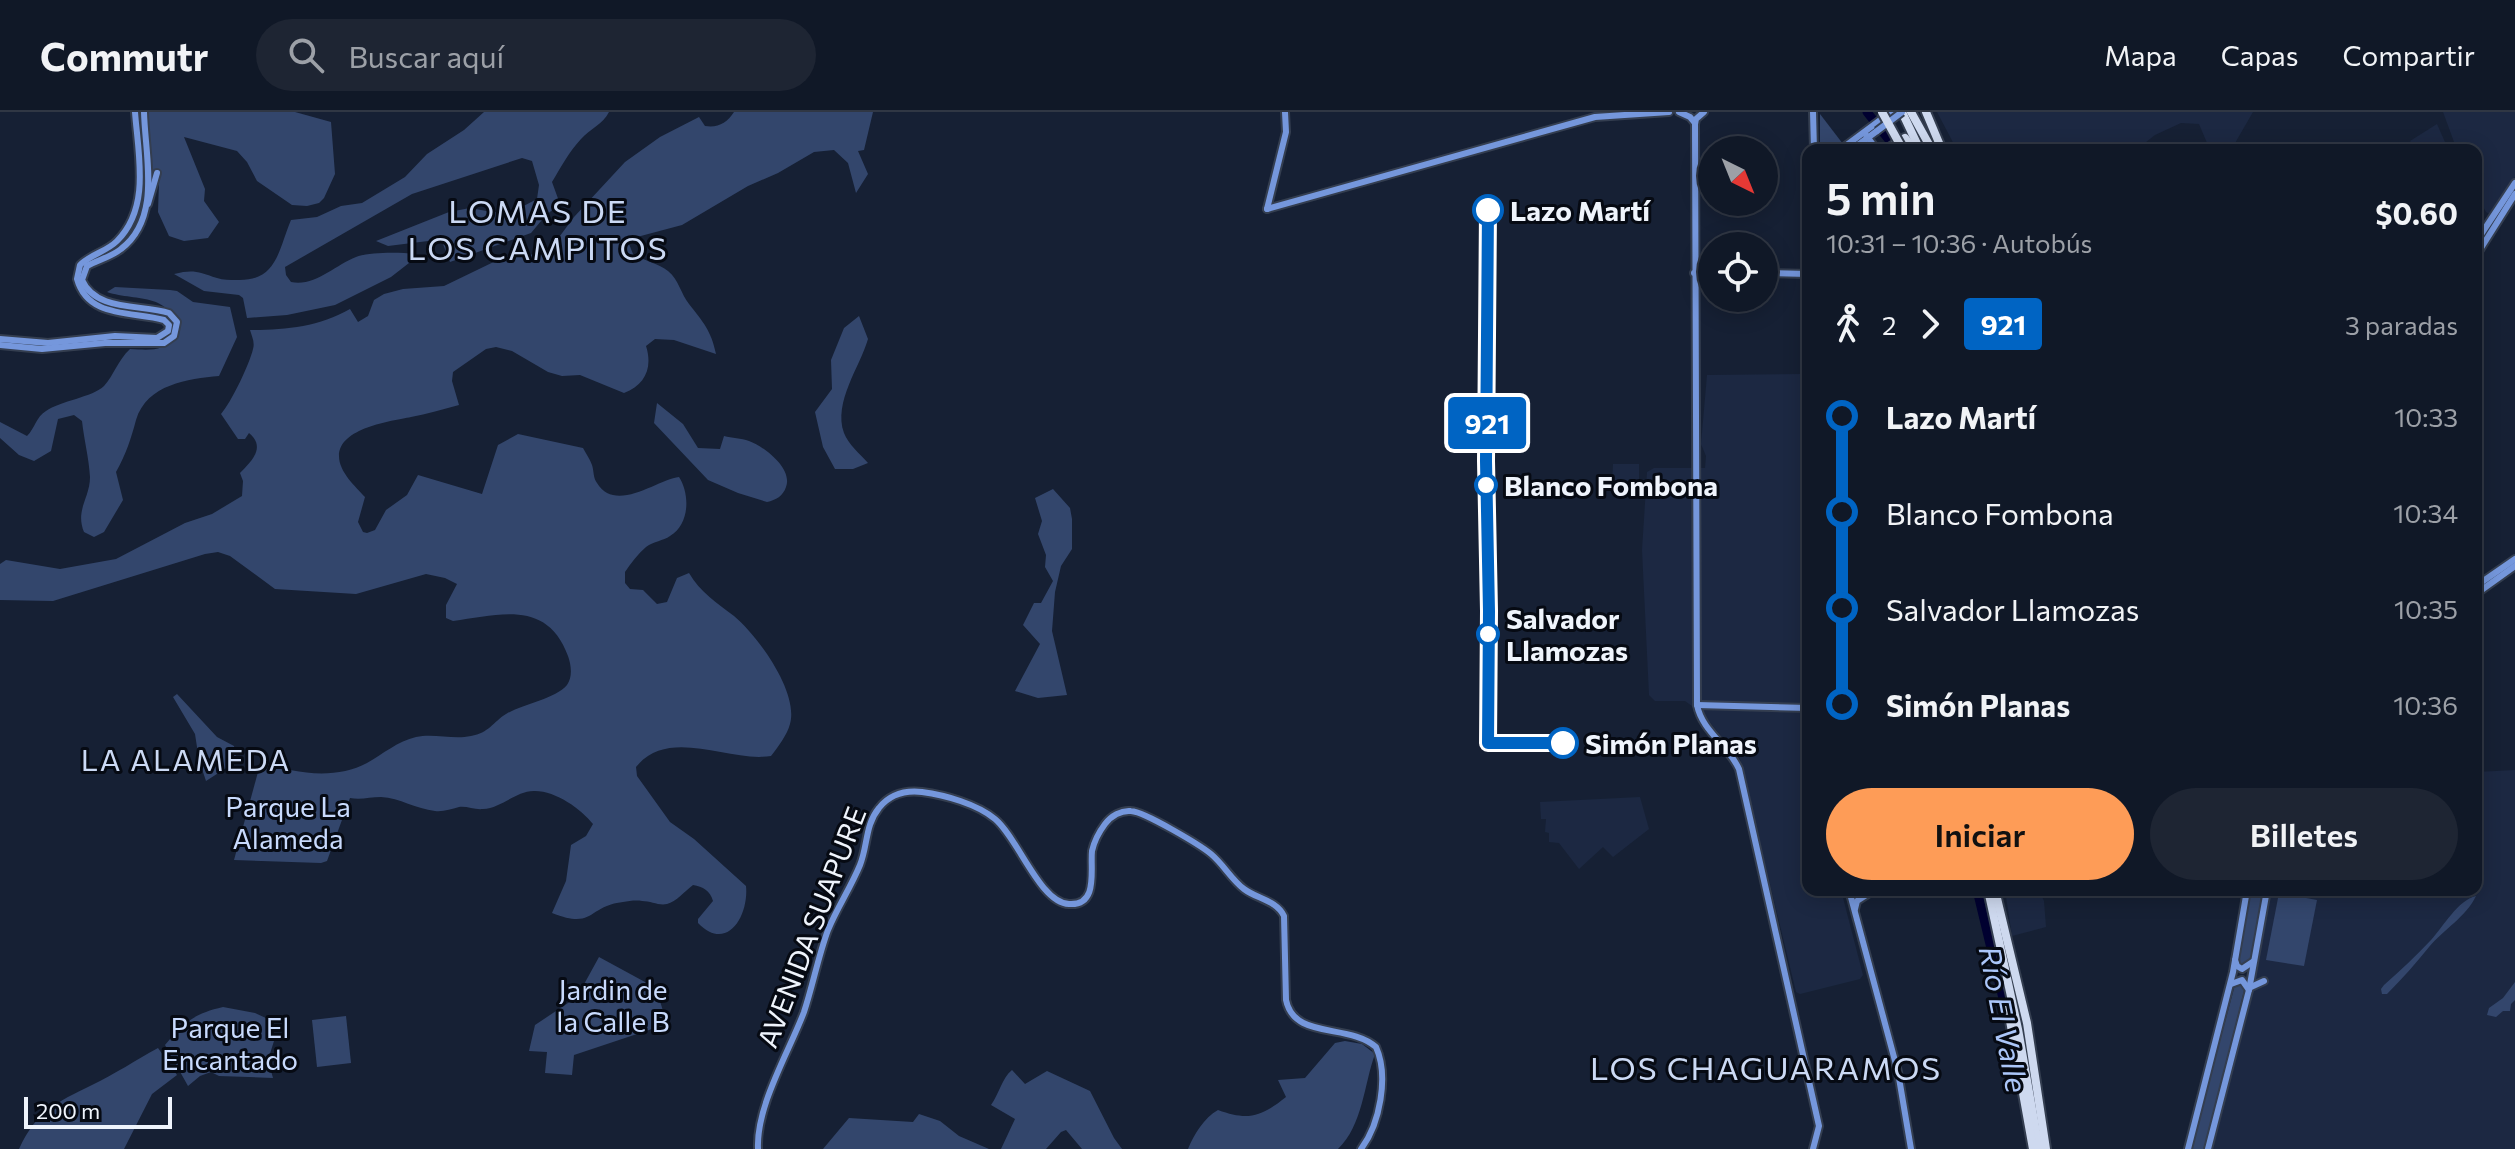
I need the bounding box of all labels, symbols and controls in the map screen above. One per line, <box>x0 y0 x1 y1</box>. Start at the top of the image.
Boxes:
search box <box>256 19 816 91</box>
text: Commutr <box>40 32 208 79</box>
icon: search <box>284 33 328 77</box>
text: Buscar aquí <box>348 37 504 74</box>
text: Mapa <box>2104 38 2177 72</box>
text: Capas <box>2221 38 2298 72</box>
text: Compartir <box>2342 38 2475 72</box>
north arrow <box>1698 136 1778 216</box>
map controls <box>1698 136 1778 312</box>
text: 5 min <box>1826 170 1936 224</box>
district label: LOMAS DE LOS CAMPITOS <box>408 190 668 267</box>
place label: Lazo Martí <box>1510 193 1651 227</box>
text: $0.60 <box>2375 194 2458 231</box>
marker: Lazo Martí <box>1473 195 1503 225</box>
text: 10:31 – 10:36 · Autobús <box>1826 227 2092 258</box>
button: locate <box>1698 232 1778 312</box>
icon: walk <box>1826 302 1870 346</box>
icon: forward <box>1908 302 1952 346</box>
text: 921 <box>1980 307 2026 341</box>
text: 2 <box>1882 309 1896 340</box>
text: 3 paradas <box>2345 309 2458 340</box>
line badge: 921 <box>1441 397 1533 449</box>
text: Lazo Martí <box>1886 398 2036 435</box>
text: 10:33 <box>2394 401 2458 432</box>
text: 921 <box>1464 406 1510 440</box>
place label: Blanco Fombona <box>1504 468 1718 502</box>
marker: Blanco Fombona <box>1475 474 1497 496</box>
text: Blanco Fombona <box>1886 494 2114 531</box>
text: 10:34 <box>2393 497 2458 528</box>
text: Salvador Llamozas <box>1886 590 2139 627</box>
text: 10:35 <box>2394 593 2458 624</box>
place label: Salvador Llamozas <box>1506 601 1628 667</box>
marker: Salvador Llamozas <box>1477 623 1499 645</box>
text: Simón Planas <box>1886 686 2070 723</box>
text: 10:36 <box>2393 689 2458 720</box>
place label: Simón Planas <box>1585 726 1757 760</box>
marker: Simón Planas <box>1548 728 1578 758</box>
district label: LA ALAMEDA <box>81 740 291 777</box>
button: Iniciar <box>1826 788 2134 880</box>
button: Billetes <box>2150 788 2458 880</box>
park label: Parque La Alameda <box>225 789 351 855</box>
street label: AVENIDA SUAPURE <box>749 802 873 1052</box>
water label: Río El Valle <box>1973 943 2037 1096</box>
park label: Jardin de la Calle B <box>556 972 670 1038</box>
park label: Parque El Encantado <box>162 1010 298 1076</box>
district label: LOS CHAGUARAMOS <box>1590 1047 1942 1087</box>
scale bar <box>24 1093 172 1129</box>
text: 200 m <box>36 1097 100 1124</box>

